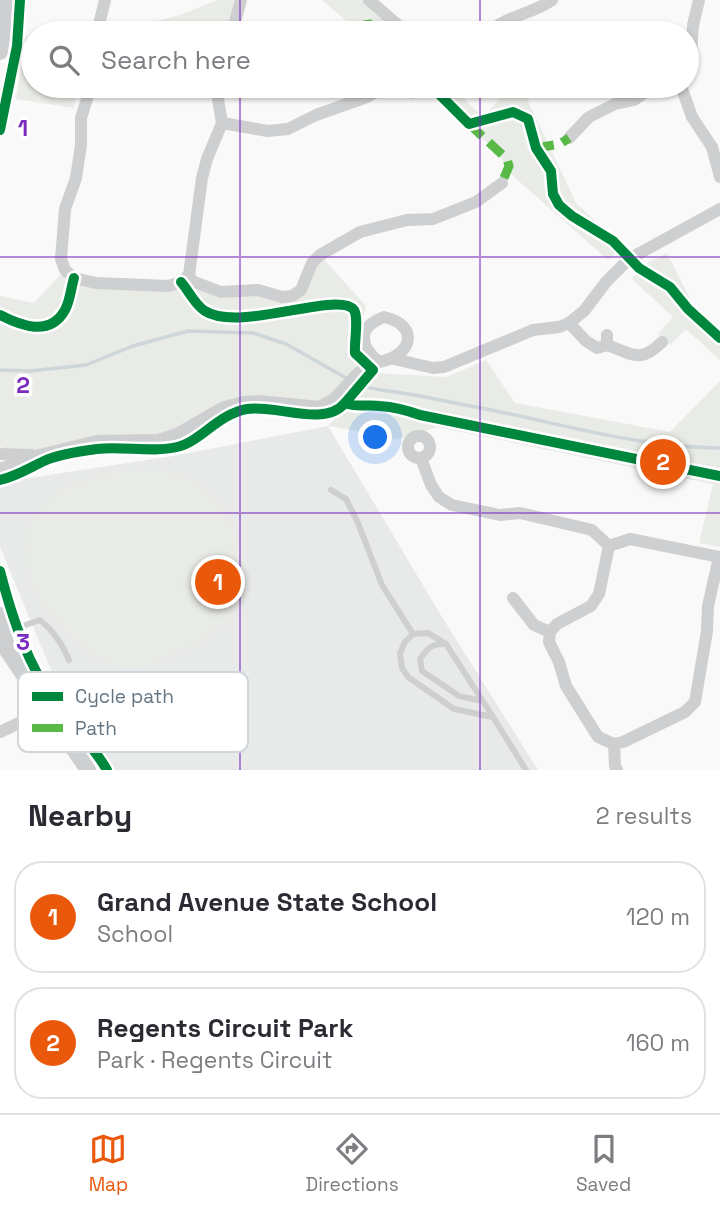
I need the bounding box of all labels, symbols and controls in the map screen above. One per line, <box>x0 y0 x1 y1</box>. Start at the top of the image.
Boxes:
search box <box>21 21 699 98</box>
icon: search <box>45 41 83 79</box>
text: Search here <box>101 43 251 77</box>
text: 1 <box>18 113 28 143</box>
text: 2 <box>16 370 30 400</box>
your location <box>358 420 392 454</box>
pin: 2 <box>640 436 686 488</box>
pin: 1 <box>195 556 241 608</box>
text: 3 <box>16 627 30 657</box>
legend <box>18 672 248 752</box>
text: Cycle path <box>75 684 174 709</box>
text: Path <box>75 716 117 741</box>
text: Nearby <box>28 796 132 835</box>
text: 2 results <box>596 801 692 831</box>
text: Grand Avenue State School <box>97 885 437 919</box>
text: 1 <box>48 902 58 932</box>
text: 120 m <box>626 902 690 932</box>
text: School <box>97 919 173 949</box>
text: Regents Circuit Park <box>97 1011 353 1045</box>
text: 2 <box>46 1028 60 1058</box>
text: 160 m <box>626 1028 690 1058</box>
text: Park · Regents Circuit <box>97 1045 333 1075</box>
tab: Map <box>89 1130 128 1197</box>
tab: Directions <box>306 1130 399 1197</box>
tab: Saved <box>576 1130 631 1197</box>

